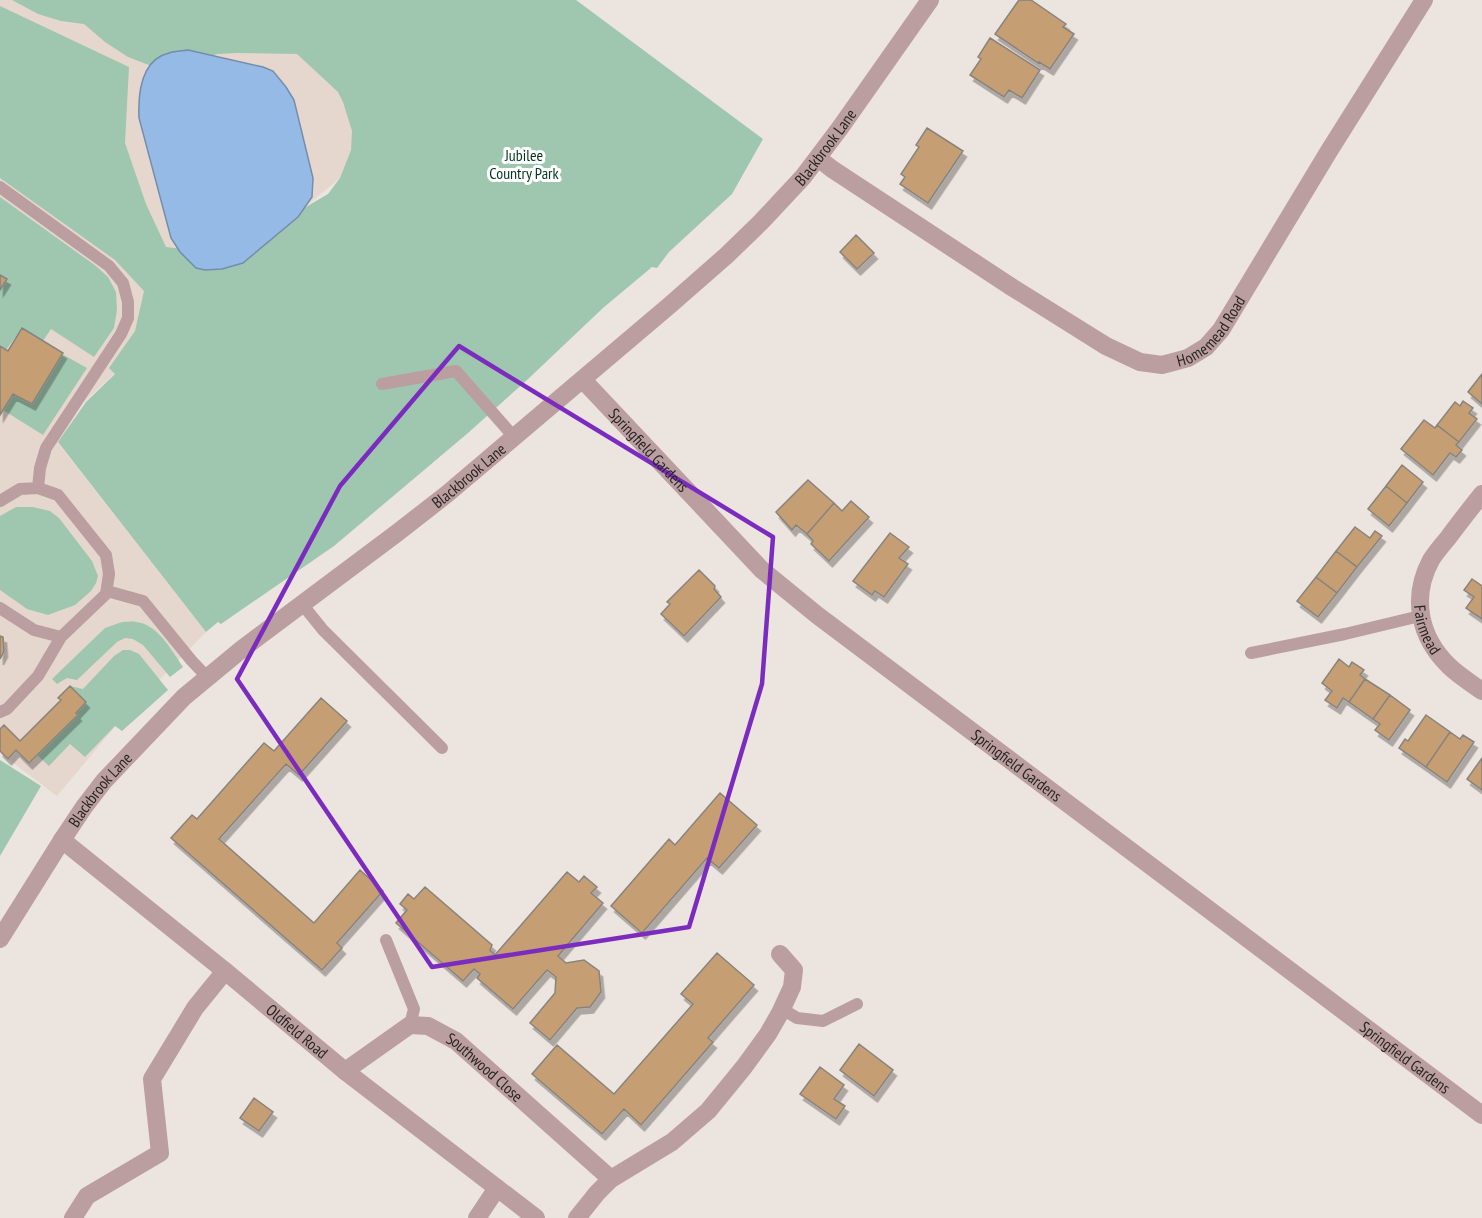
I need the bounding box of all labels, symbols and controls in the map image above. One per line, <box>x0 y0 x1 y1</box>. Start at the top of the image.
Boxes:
street label: Blackbrook Lane <box>790 105 860 190</box>
park label: Jubilee Country Park <box>489 145 559 183</box>
street label: Homemead Road <box>1174 292 1249 371</box>
street label: Springfield Gardens <box>605 404 693 496</box>
street label: Blackbrook Lane <box>428 439 510 512</box>
street label: Fairmead <box>1410 604 1446 658</box>
street label: Springfield Gardens <box>968 725 1066 806</box>
street label: Blackbrook Lane <box>64 748 136 831</box>
street label: Oldfield Road <box>262 1000 332 1063</box>
street label: Springfield Gardens <box>1356 1017 1454 1098</box>
street label: Southwood Close <box>443 1028 527 1106</box>

